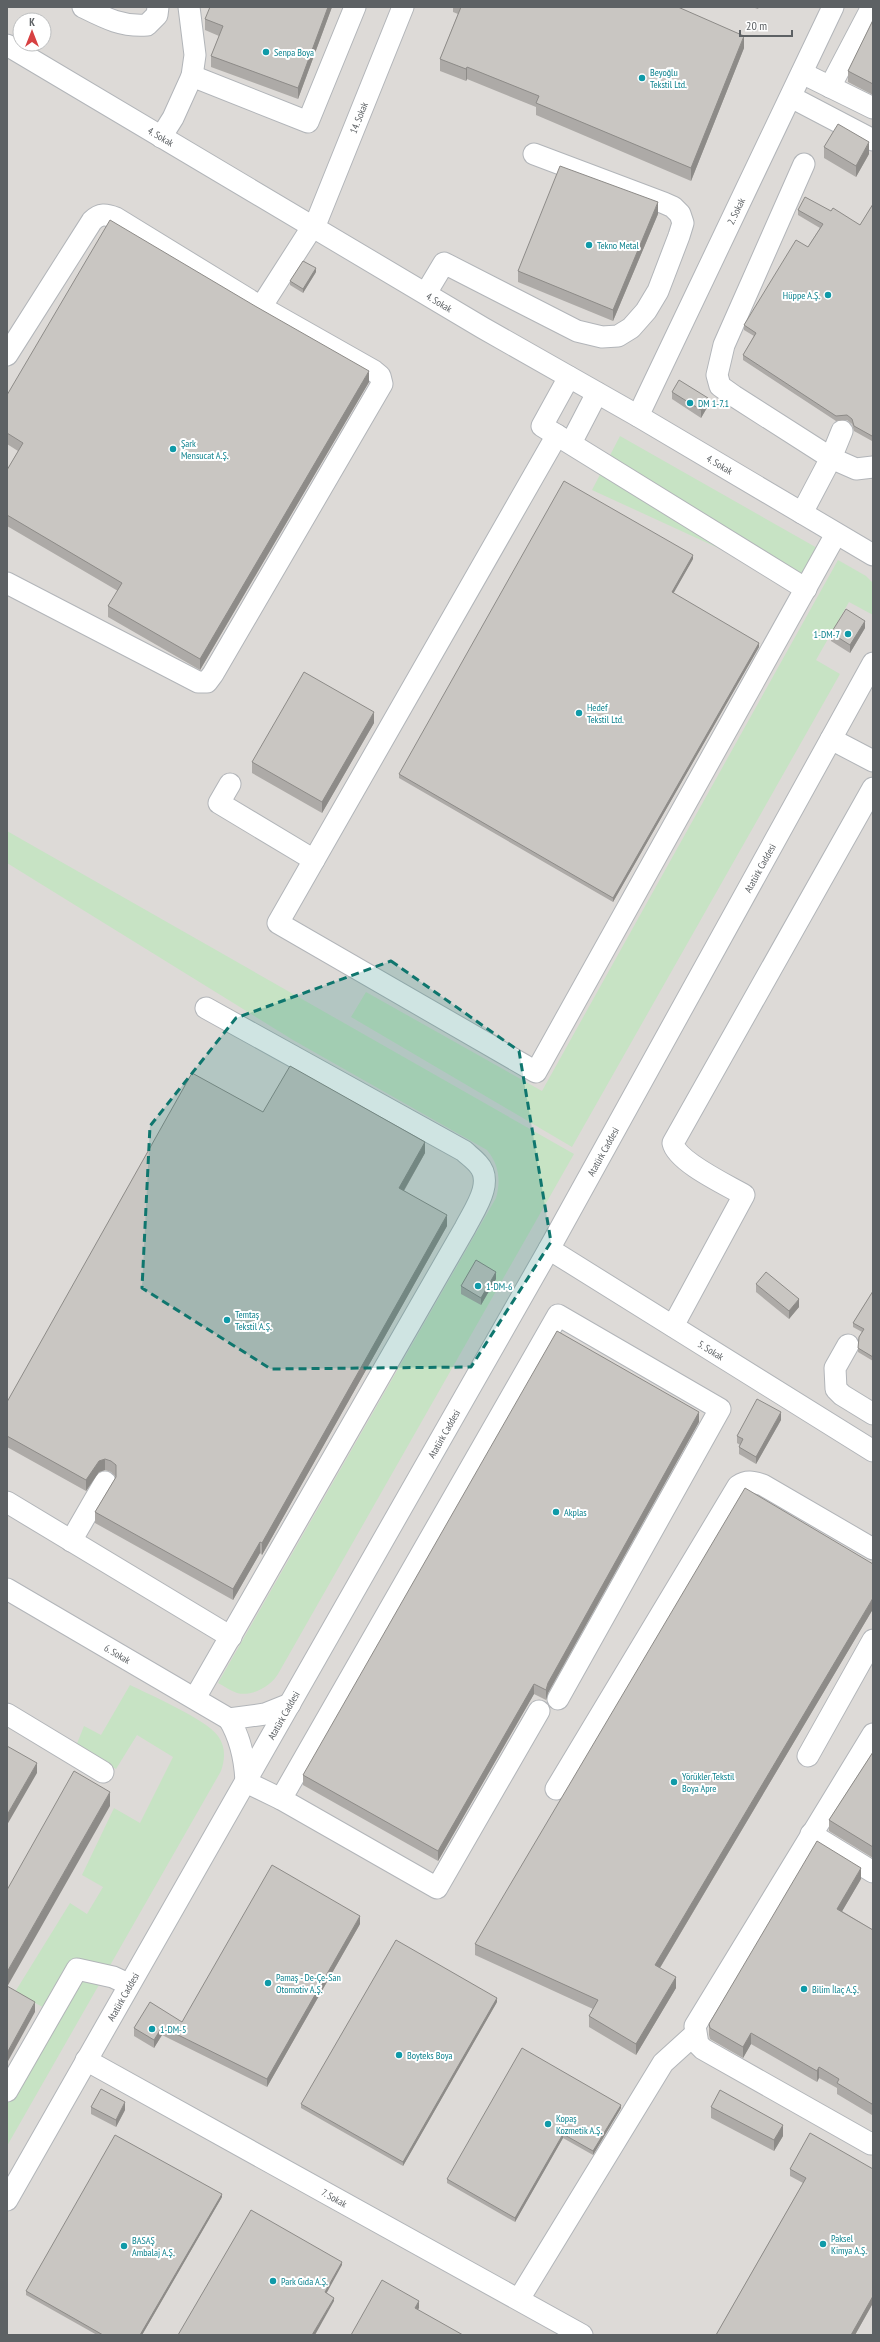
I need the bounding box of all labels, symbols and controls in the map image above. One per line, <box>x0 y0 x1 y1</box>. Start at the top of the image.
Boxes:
north arrow <box>12 12 52 52</box>
scale bar <box>740 12 792 38</box>
text: K <box>29 15 35 29</box>
text: 20 m <box>746 18 767 33</box>
place label: Senpa Boya <box>274 46 314 59</box>
marker: Senpa Boya <box>261 47 271 57</box>
place label: Beyoğlu Tekstil Ltd. <box>650 66 687 91</box>
marker: Beyoğlu Tekstil Ltd. <box>637 73 647 83</box>
street label: 14. Sokak <box>347 100 371 135</box>
street label: 4. Sokak <box>145 124 176 150</box>
street label: 2. Sokak <box>724 196 748 227</box>
place label: Tekno Metal <box>597 239 640 252</box>
marker: Tekno Metal <box>584 240 594 250</box>
place label: Hüppe A.Ş. <box>783 289 820 302</box>
street label: 4. Sokak <box>424 290 455 315</box>
marker: Hüppe A.Ş. <box>823 290 833 300</box>
place label: DM 1-7.1 <box>698 397 729 410</box>
marker: DM 1-7.1 <box>685 398 695 408</box>
place label: Şark Mensucat A.Ş. <box>181 437 229 462</box>
marker: Şark Mensucat A.Ş. <box>168 444 178 454</box>
street label: 4. Sokak <box>704 452 735 478</box>
place label: 1-DM-7 <box>814 628 840 641</box>
marker: 1-DM-7 <box>843 629 853 639</box>
place label: Hedef Tekstil Ltd. <box>587 701 624 726</box>
marker: Hedef Tekstil Ltd. <box>574 708 584 718</box>
street label: Atatürk Caddesi <box>741 842 779 895</box>
street label: Atatürk Caddesi <box>585 1125 622 1178</box>
place label: 1-DM-6 <box>486 1280 513 1293</box>
marker: 1-DM-6 <box>473 1281 483 1291</box>
place label: Temtaş Tekstil A.Ş. <box>235 1308 272 1333</box>
marker: Temtaş Tekstil A.Ş. <box>222 1315 232 1325</box>
street label: 5. Sokak <box>695 1338 726 1363</box>
street label: Atatürk Caddesi <box>425 1407 463 1461</box>
place label: Akplas <box>564 1506 587 1519</box>
marker: Akplas <box>551 1507 561 1517</box>
street label: 6. Sokak <box>102 1641 133 1667</box>
street label: Atatürk Caddesi <box>265 1689 303 1742</box>
place label: Yörükler Tekstil Boya Apre <box>682 1770 735 1795</box>
marker: Yörükler Tekstil Boya Apre <box>669 1777 679 1787</box>
street label: Atatürk Caddesi <box>104 1970 142 2024</box>
place label: Pamaş - De-Çe-San Otomotiv A.Ş. <box>276 1971 341 1996</box>
marker: Pamaş - De-Çe-San Otomotiv A.Ş. <box>263 1978 273 1988</box>
place label: Bilim İlaç A.Ş. <box>812 1983 859 1996</box>
marker: Bilim İlaç A.Ş. <box>799 1984 809 1994</box>
place label: 1-DM-5 <box>160 2023 186 2036</box>
marker: 1-DM-5 <box>147 2024 157 2034</box>
place label: Boyteks Boya <box>407 2049 453 2062</box>
marker: Boyteks Boya <box>394 2050 404 2060</box>
place label: Kopaş Kozmetik A.Ş. <box>556 2112 602 2137</box>
marker: Kopaş Kozmetik A.Ş. <box>543 2119 553 2129</box>
street label: 7. Sokak <box>319 2186 349 2210</box>
place label: Paksel Kimya A.Ş. <box>831 2232 867 2257</box>
place label: BASAŞ Ambalaj A.Ş. <box>132 2234 175 2259</box>
marker: Paksel Kimya A.Ş. <box>818 2239 828 2249</box>
marker: BASAŞ Ambalaj A.Ş. <box>119 2241 129 2251</box>
place label: Park Gıda A.Ş. <box>281 2275 328 2288</box>
marker: Park Gıda A.Ş. <box>268 2276 278 2286</box>

